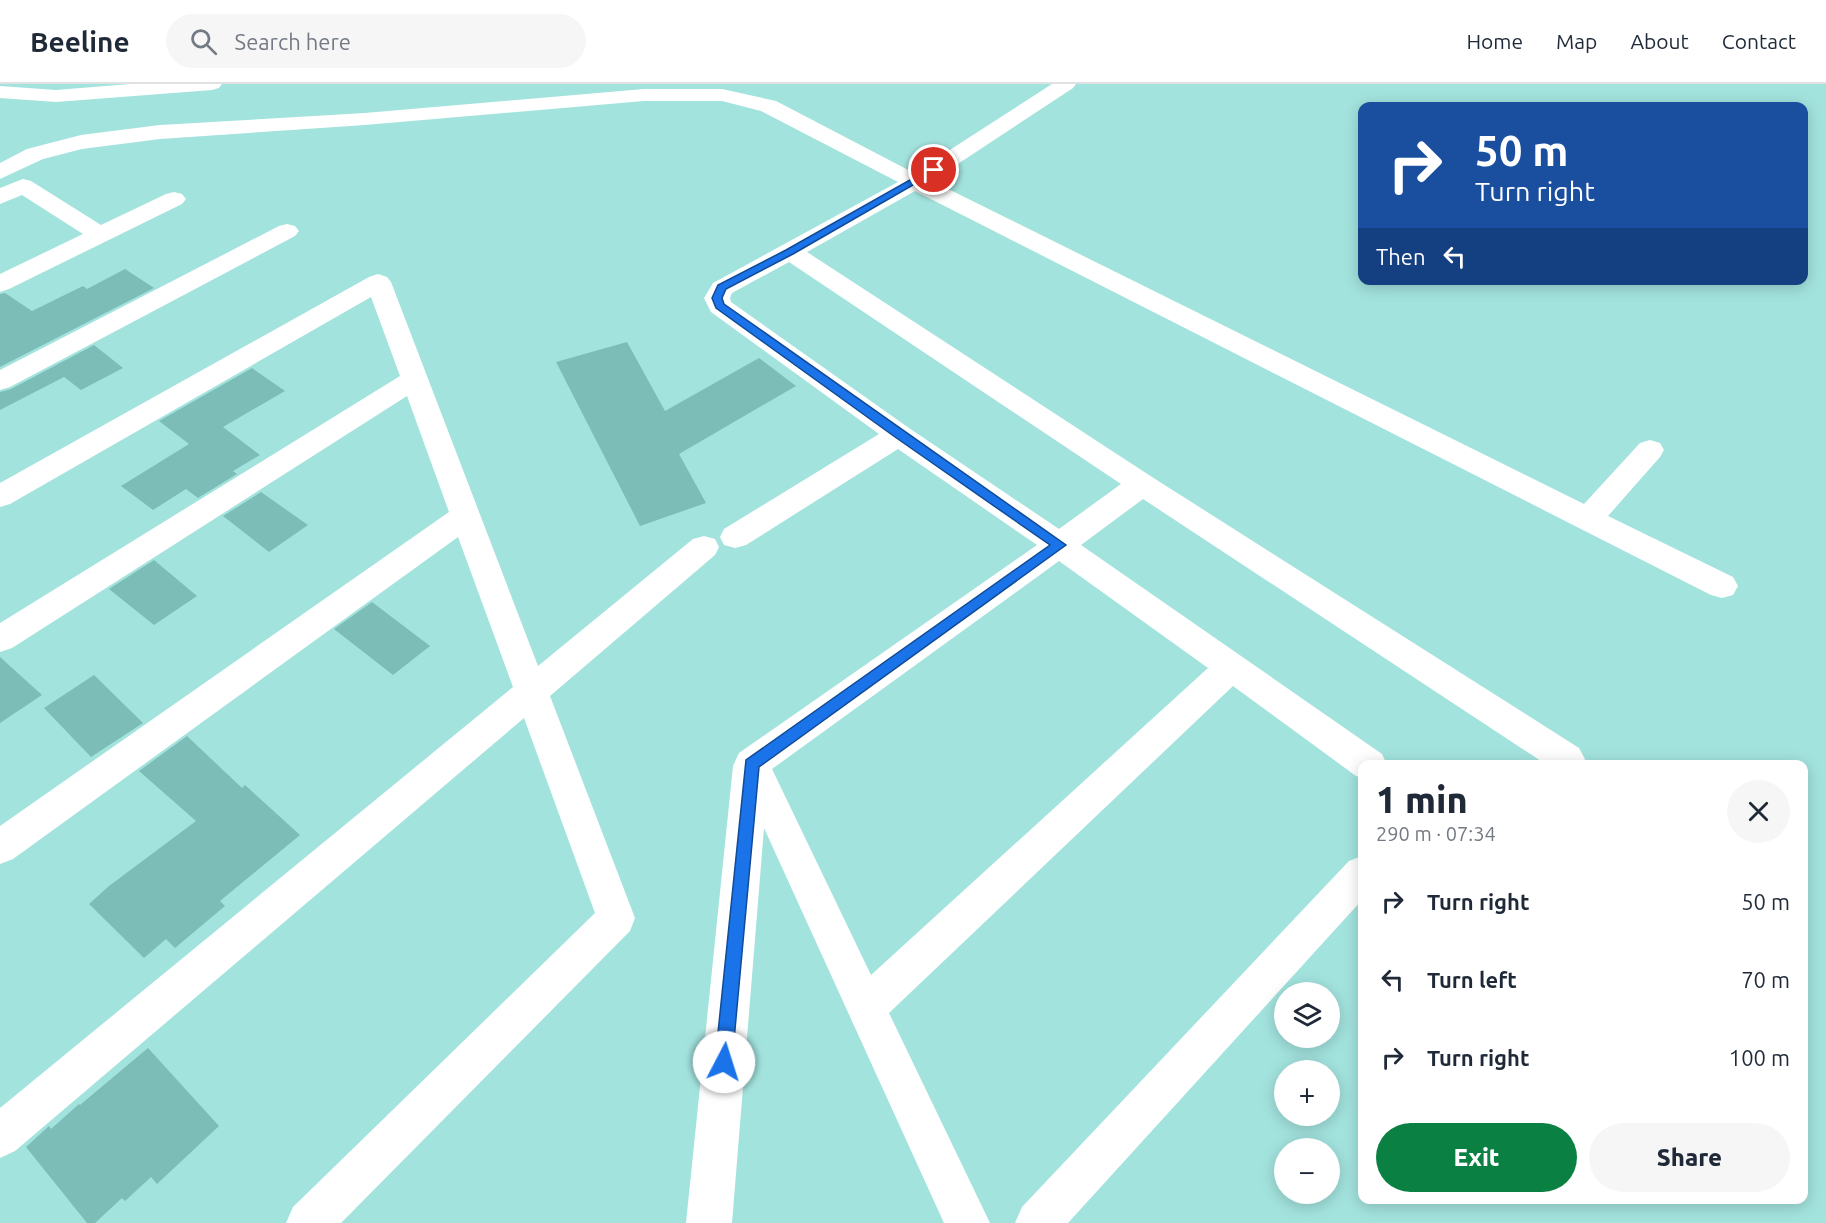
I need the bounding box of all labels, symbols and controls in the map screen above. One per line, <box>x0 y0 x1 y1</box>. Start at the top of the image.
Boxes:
search box <box>166 14 586 68</box>
icon: search <box>187 25 220 58</box>
text: Beeline <box>30 26 130 57</box>
text: Search here <box>235 29 351 54</box>
text: Home <box>1466 29 1523 53</box>
text: Map <box>1556 29 1597 53</box>
text: About <box>1630 29 1689 53</box>
text: Contact <box>1722 29 1796 53</box>
icon: right <box>1376 126 1454 204</box>
text: 50 m <box>1475 127 1569 174</box>
pin <box>908 144 959 195</box>
icon: arrive <box>917 153 950 186</box>
text: Turn right <box>1475 176 1595 206</box>
icon: left <box>1438 240 1471 273</box>
text: Then <box>1376 244 1426 269</box>
text: 1 min <box>1376 779 1468 820</box>
button: close <box>1727 780 1790 843</box>
text: 290 m · 07:34 <box>1376 822 1496 845</box>
icon: right <box>1376 885 1409 918</box>
text: Turn right <box>1427 889 1529 914</box>
text: 50 m <box>1741 889 1790 914</box>
icon: left <box>1376 963 1409 996</box>
text: Turn left <box>1427 967 1517 992</box>
text: 70 m <box>1741 967 1790 992</box>
map controls <box>1274 982 1340 1204</box>
button: layers <box>1274 982 1340 1048</box>
position arrow <box>692 1030 756 1094</box>
icon: right <box>1376 1041 1409 1074</box>
text: Turn right <box>1427 1045 1529 1070</box>
text: 100 m <box>1729 1045 1790 1070</box>
button: + <box>1274 1060 1340 1126</box>
button: Exit <box>1376 1123 1577 1192</box>
button: Share <box>1589 1123 1790 1192</box>
button: − <box>1274 1138 1340 1204</box>

